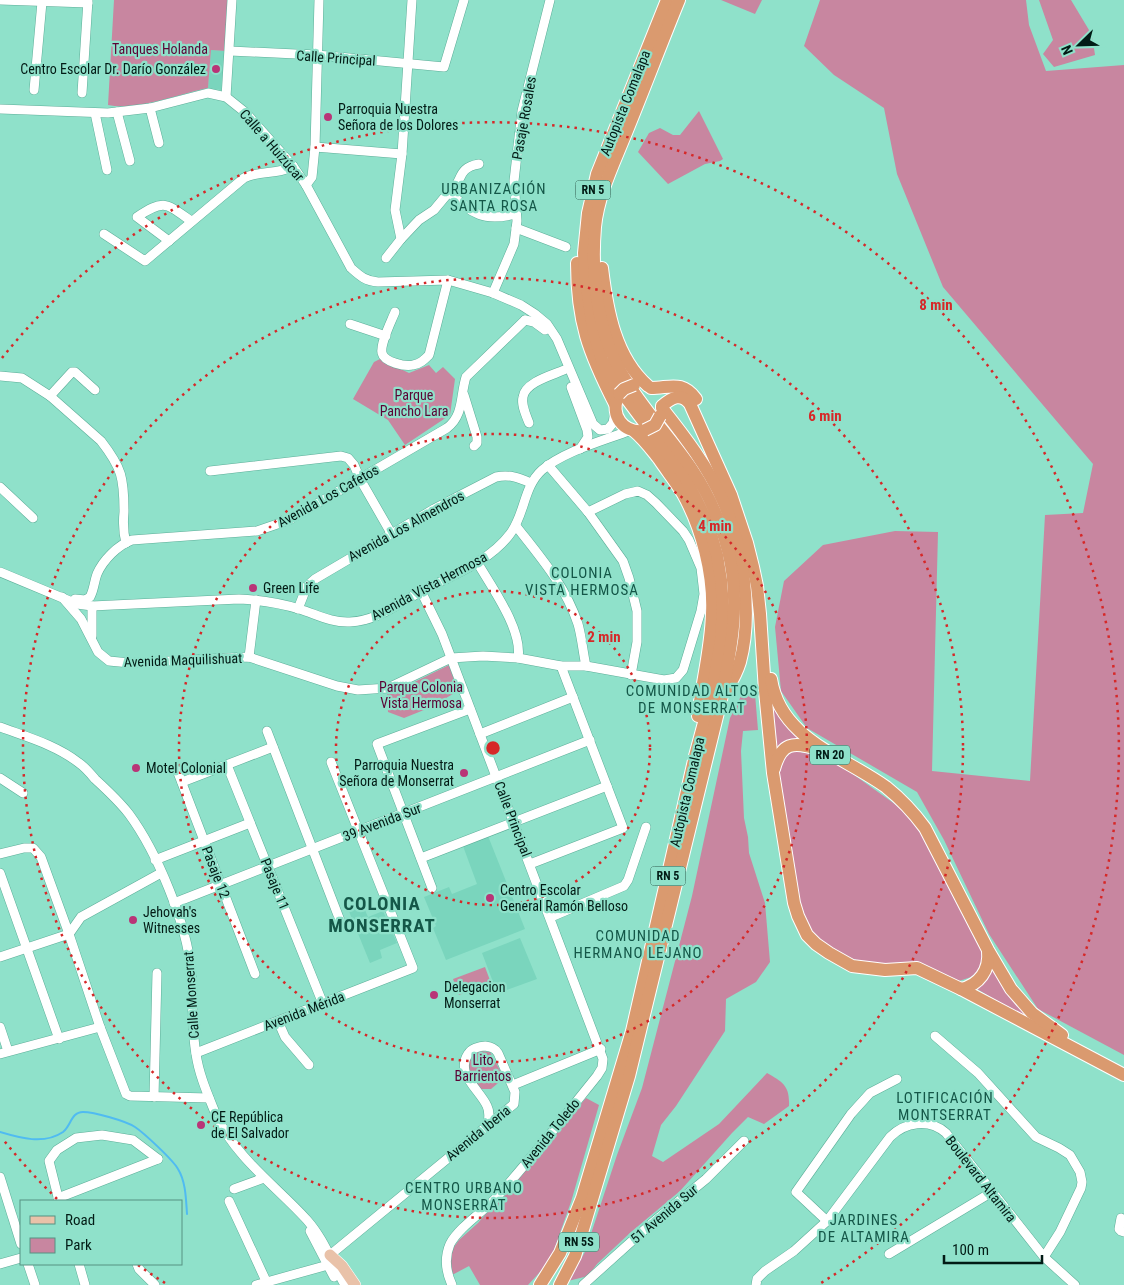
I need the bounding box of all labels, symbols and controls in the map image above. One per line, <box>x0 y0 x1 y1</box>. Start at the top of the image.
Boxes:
north arrow <box>1054 20 1104 70</box>
park label: Tanques Holanda <box>112 41 208 57</box>
text: N <box>1058 43 1076 57</box>
street label: Calle Principal <box>296 47 376 69</box>
street label: Autopista Comalapa <box>597 48 653 158</box>
place label: Centro Escolar Dr. Darío González <box>20 61 206 77</box>
marker: Centro Escolar Dr. Darío González <box>210 63 222 75</box>
street label: Pasaje Rosales <box>509 75 539 161</box>
place label: Parroquia Nuestra Señora de los Dolores <box>338 101 458 133</box>
street label: Calle a Huizúcar <box>237 106 307 184</box>
marker: Parroquia Nuestra Señora de los Dolores <box>322 111 334 123</box>
district label: URBANIZACIÓN SANTA ROSA <box>441 180 547 215</box>
road number: RN 5 <box>576 180 610 200</box>
text: 8 min <box>919 296 953 314</box>
park label: Parque Pancho Lara <box>380 387 448 419</box>
text: 6 min <box>808 407 842 425</box>
street label: Avenida Los Cafetos <box>275 462 381 530</box>
street label: Avenida Los Almendros <box>345 487 467 565</box>
text: 4 min <box>698 517 732 535</box>
street label: Avenida Vista Hermosa <box>368 549 490 623</box>
district label: COLONIA VISTA HERMOSA <box>525 564 639 599</box>
place label: Green Life <box>263 580 320 596</box>
marker: Green Life <box>247 582 259 594</box>
text: 2 min <box>587 628 621 646</box>
street label: Avenida Maquilishuat <box>123 650 243 670</box>
park label: Parque Colonia Vista Hermosa <box>379 679 463 711</box>
district label: COMUNIDAD ALTOS DE MONSERRAT <box>626 682 758 717</box>
street label: Autopista Comalapa <box>667 736 707 848</box>
centre of rings <box>484 739 502 757</box>
road number: RN 20 <box>810 746 850 764</box>
place label: Parroquia Nuestra Señora de Monserrat <box>339 757 454 789</box>
place label: Motel Colonial <box>146 760 226 776</box>
marker: Motel Colonial <box>130 762 142 774</box>
marker: Parroquia Nuestra Señora de Monserrat <box>458 767 470 779</box>
street label: Calle Principal <box>491 779 535 859</box>
street label: 39 Avenida Sur <box>341 800 423 844</box>
street label: Pasaje 12 <box>199 844 233 900</box>
street label: Pasaje 11 <box>257 856 293 912</box>
road number: RN 5 <box>650 866 686 886</box>
place label: Centro Escolar General Ramón Belloso <box>500 882 628 914</box>
district label: COLONIA MONSERRAT <box>328 892 436 937</box>
marker: Centro Escolar General Ramón Belloso <box>484 892 496 904</box>
place label: Jehovah's Witnesses <box>143 904 200 936</box>
marker: Jehovah's Witnesses <box>127 914 139 926</box>
district label: COMUNIDAD HERMANO LEJANO <box>573 927 703 962</box>
street label: Calle Monserrat <box>180 951 202 1039</box>
place label: Delegacion Monserrat <box>444 979 505 1011</box>
street label: Avenida Mérida <box>261 988 347 1034</box>
marker: Delegacion Monserrat <box>428 989 440 1001</box>
park label: Lito Barrientos <box>455 1052 511 1084</box>
district label: LOTIFICACIÓN MONTSERRAT <box>896 1089 994 1124</box>
street label: Avenida Toledo <box>517 1095 583 1171</box>
street label: Avenida Iberia <box>443 1102 513 1164</box>
place label: CE República de El Salvador <box>211 1109 289 1141</box>
marker: CE República de El Salvador <box>195 1119 207 1131</box>
street label: Boulevard Altamira <box>942 1133 1020 1225</box>
district label: CENTRO URBANO MONSERRAT <box>405 1179 523 1214</box>
street label: 51 Avenida Sur <box>627 1181 701 1247</box>
legend <box>20 1200 182 1265</box>
text: Road <box>65 1211 95 1229</box>
district label: JARDINES DE ALTAMIRA <box>818 1211 910 1246</box>
road number: RN 5S <box>559 1232 599 1252</box>
scale bar <box>944 1232 1042 1264</box>
text: Park <box>65 1236 92 1254</box>
text: 100 m <box>952 1241 989 1259</box>

